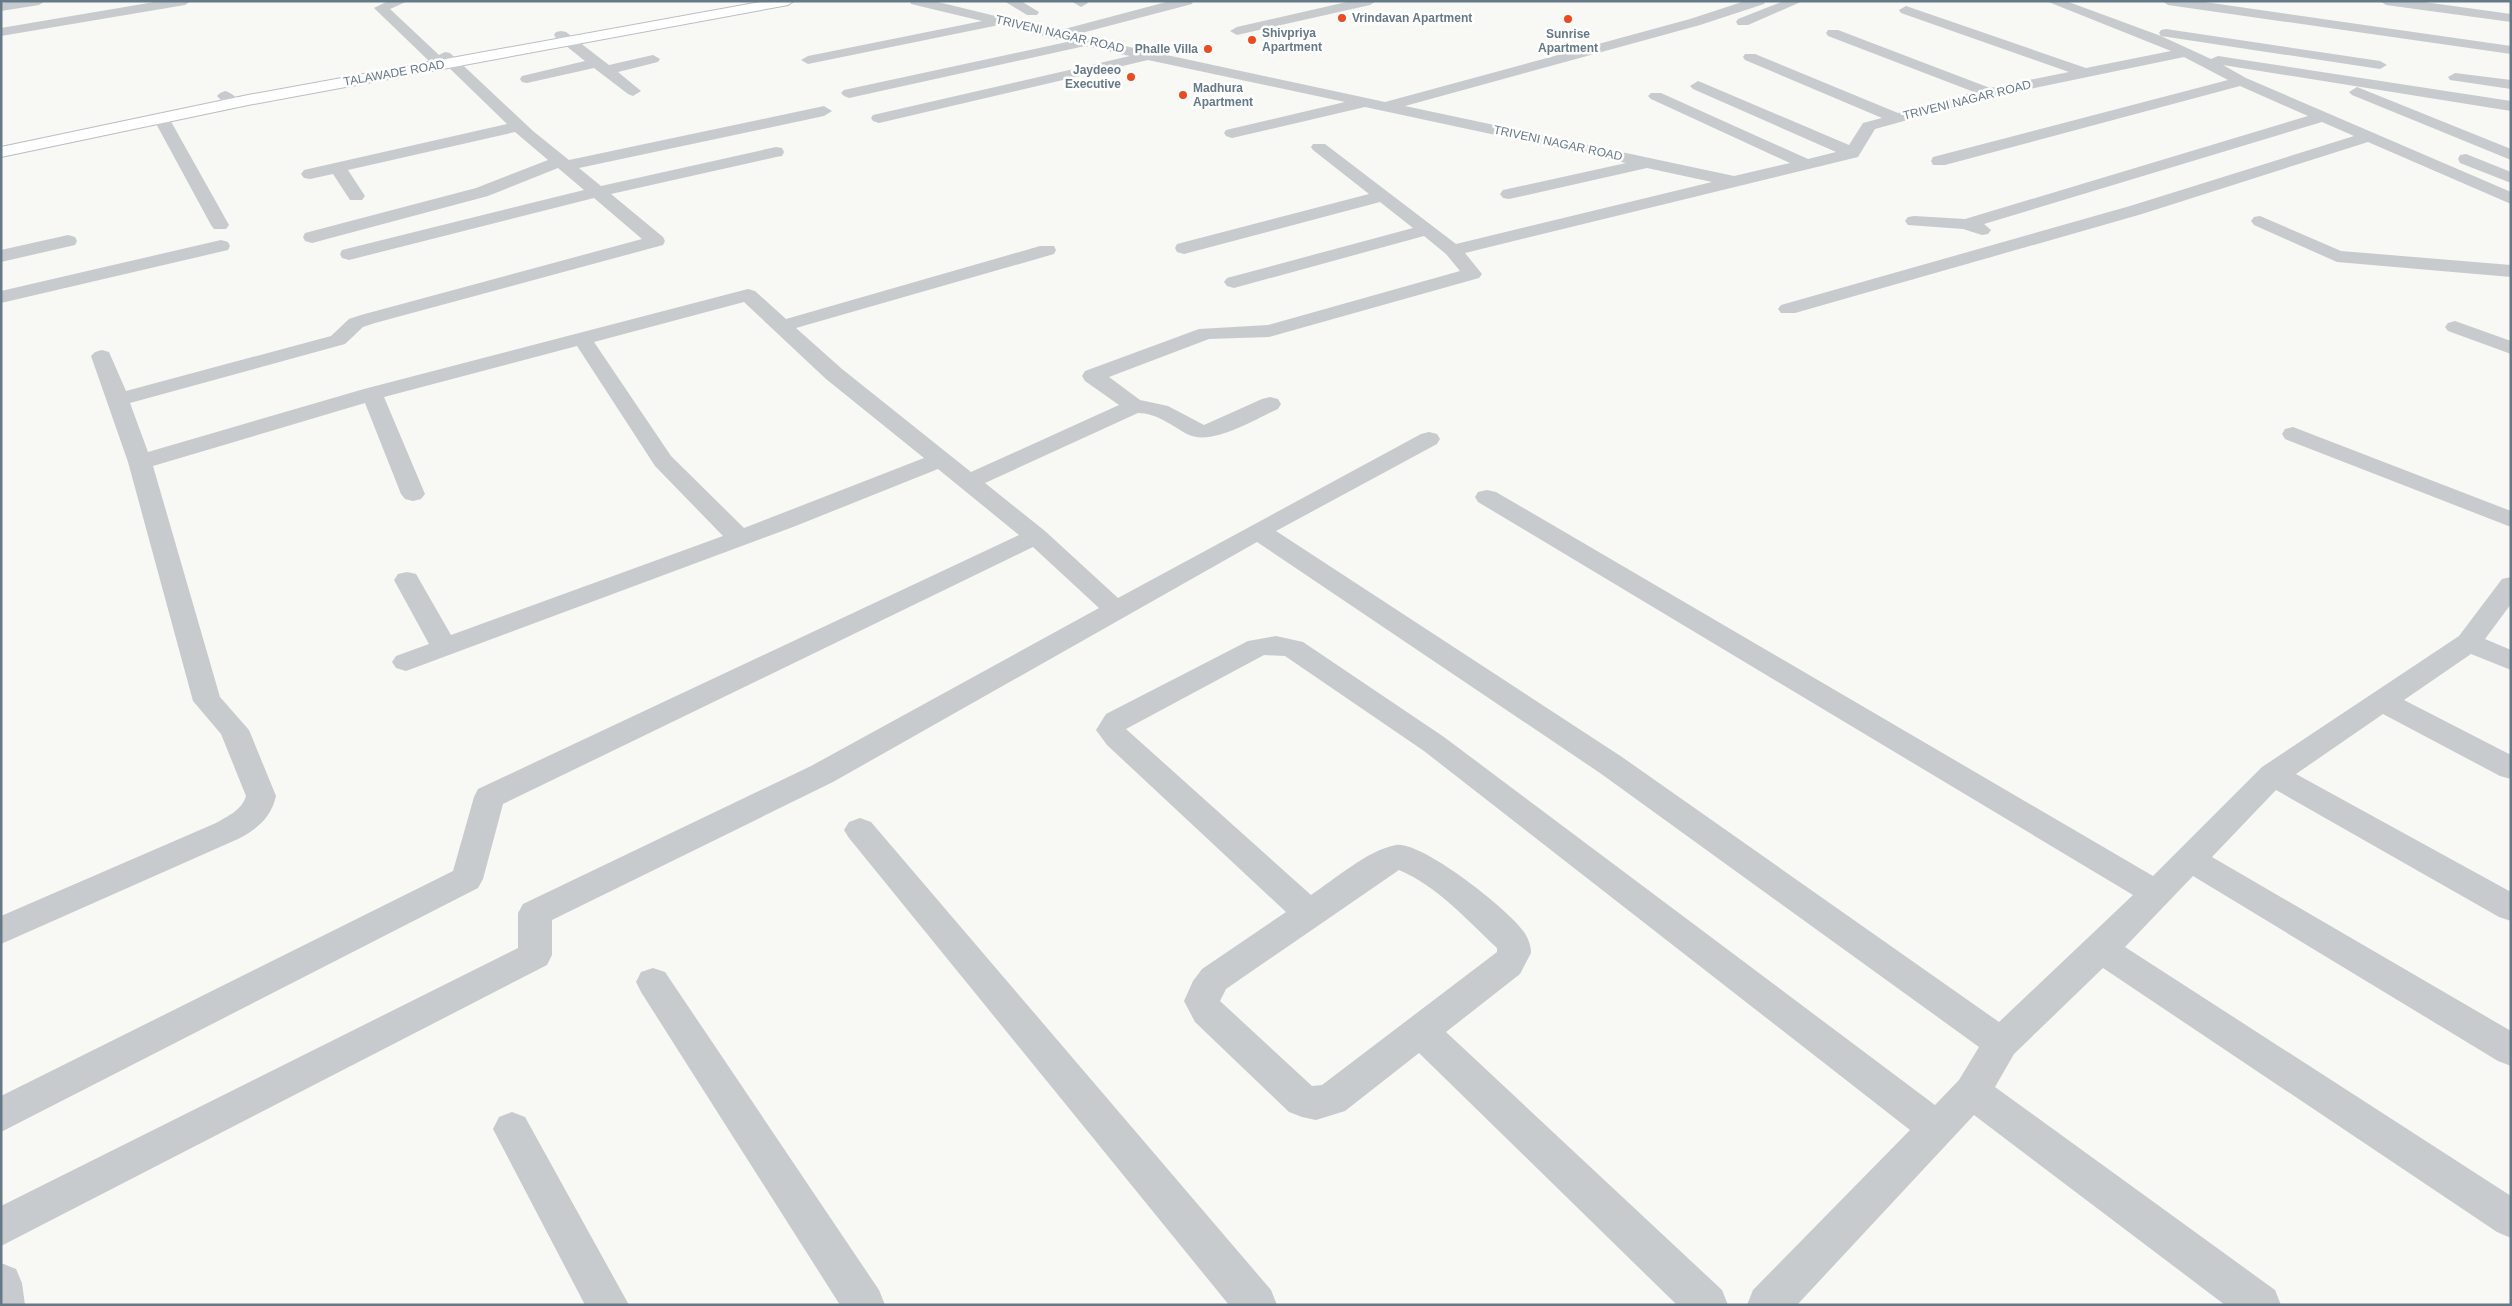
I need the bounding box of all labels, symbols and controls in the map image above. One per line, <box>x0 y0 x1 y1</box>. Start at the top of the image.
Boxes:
place label: Vrindavan Apartment <box>1352 11 1472 25</box>
street label: TRIVENI NAGAR ROAD <box>994 12 1126 56</box>
marker: Vrindavan Apartment <box>1336 12 1348 24</box>
marker: Sunrise Apartment <box>1562 13 1574 25</box>
place label: Shivpriya Apartment <box>1262 26 1322 54</box>
place label: Sunrise Apartment <box>1538 27 1598 55</box>
marker: Shivpriya Apartment <box>1246 34 1258 46</box>
place label: Phalle Villa <box>1135 42 1198 56</box>
marker: Phalle Villa <box>1202 43 1214 55</box>
street label: TALAWADE ROAD <box>342 57 446 89</box>
place label: Jaydeeo Executive <box>1065 63 1121 91</box>
marker: Jaydeeo Executive <box>1125 71 1137 83</box>
street label: TRIVENI NAGAR ROAD <box>1902 77 2033 123</box>
place label: Madhura Apartment <box>1193 81 1253 109</box>
marker: Madhura Apartment <box>1177 89 1189 101</box>
street label: TRIVENI NAGAR ROAD <box>1492 122 1624 164</box>

